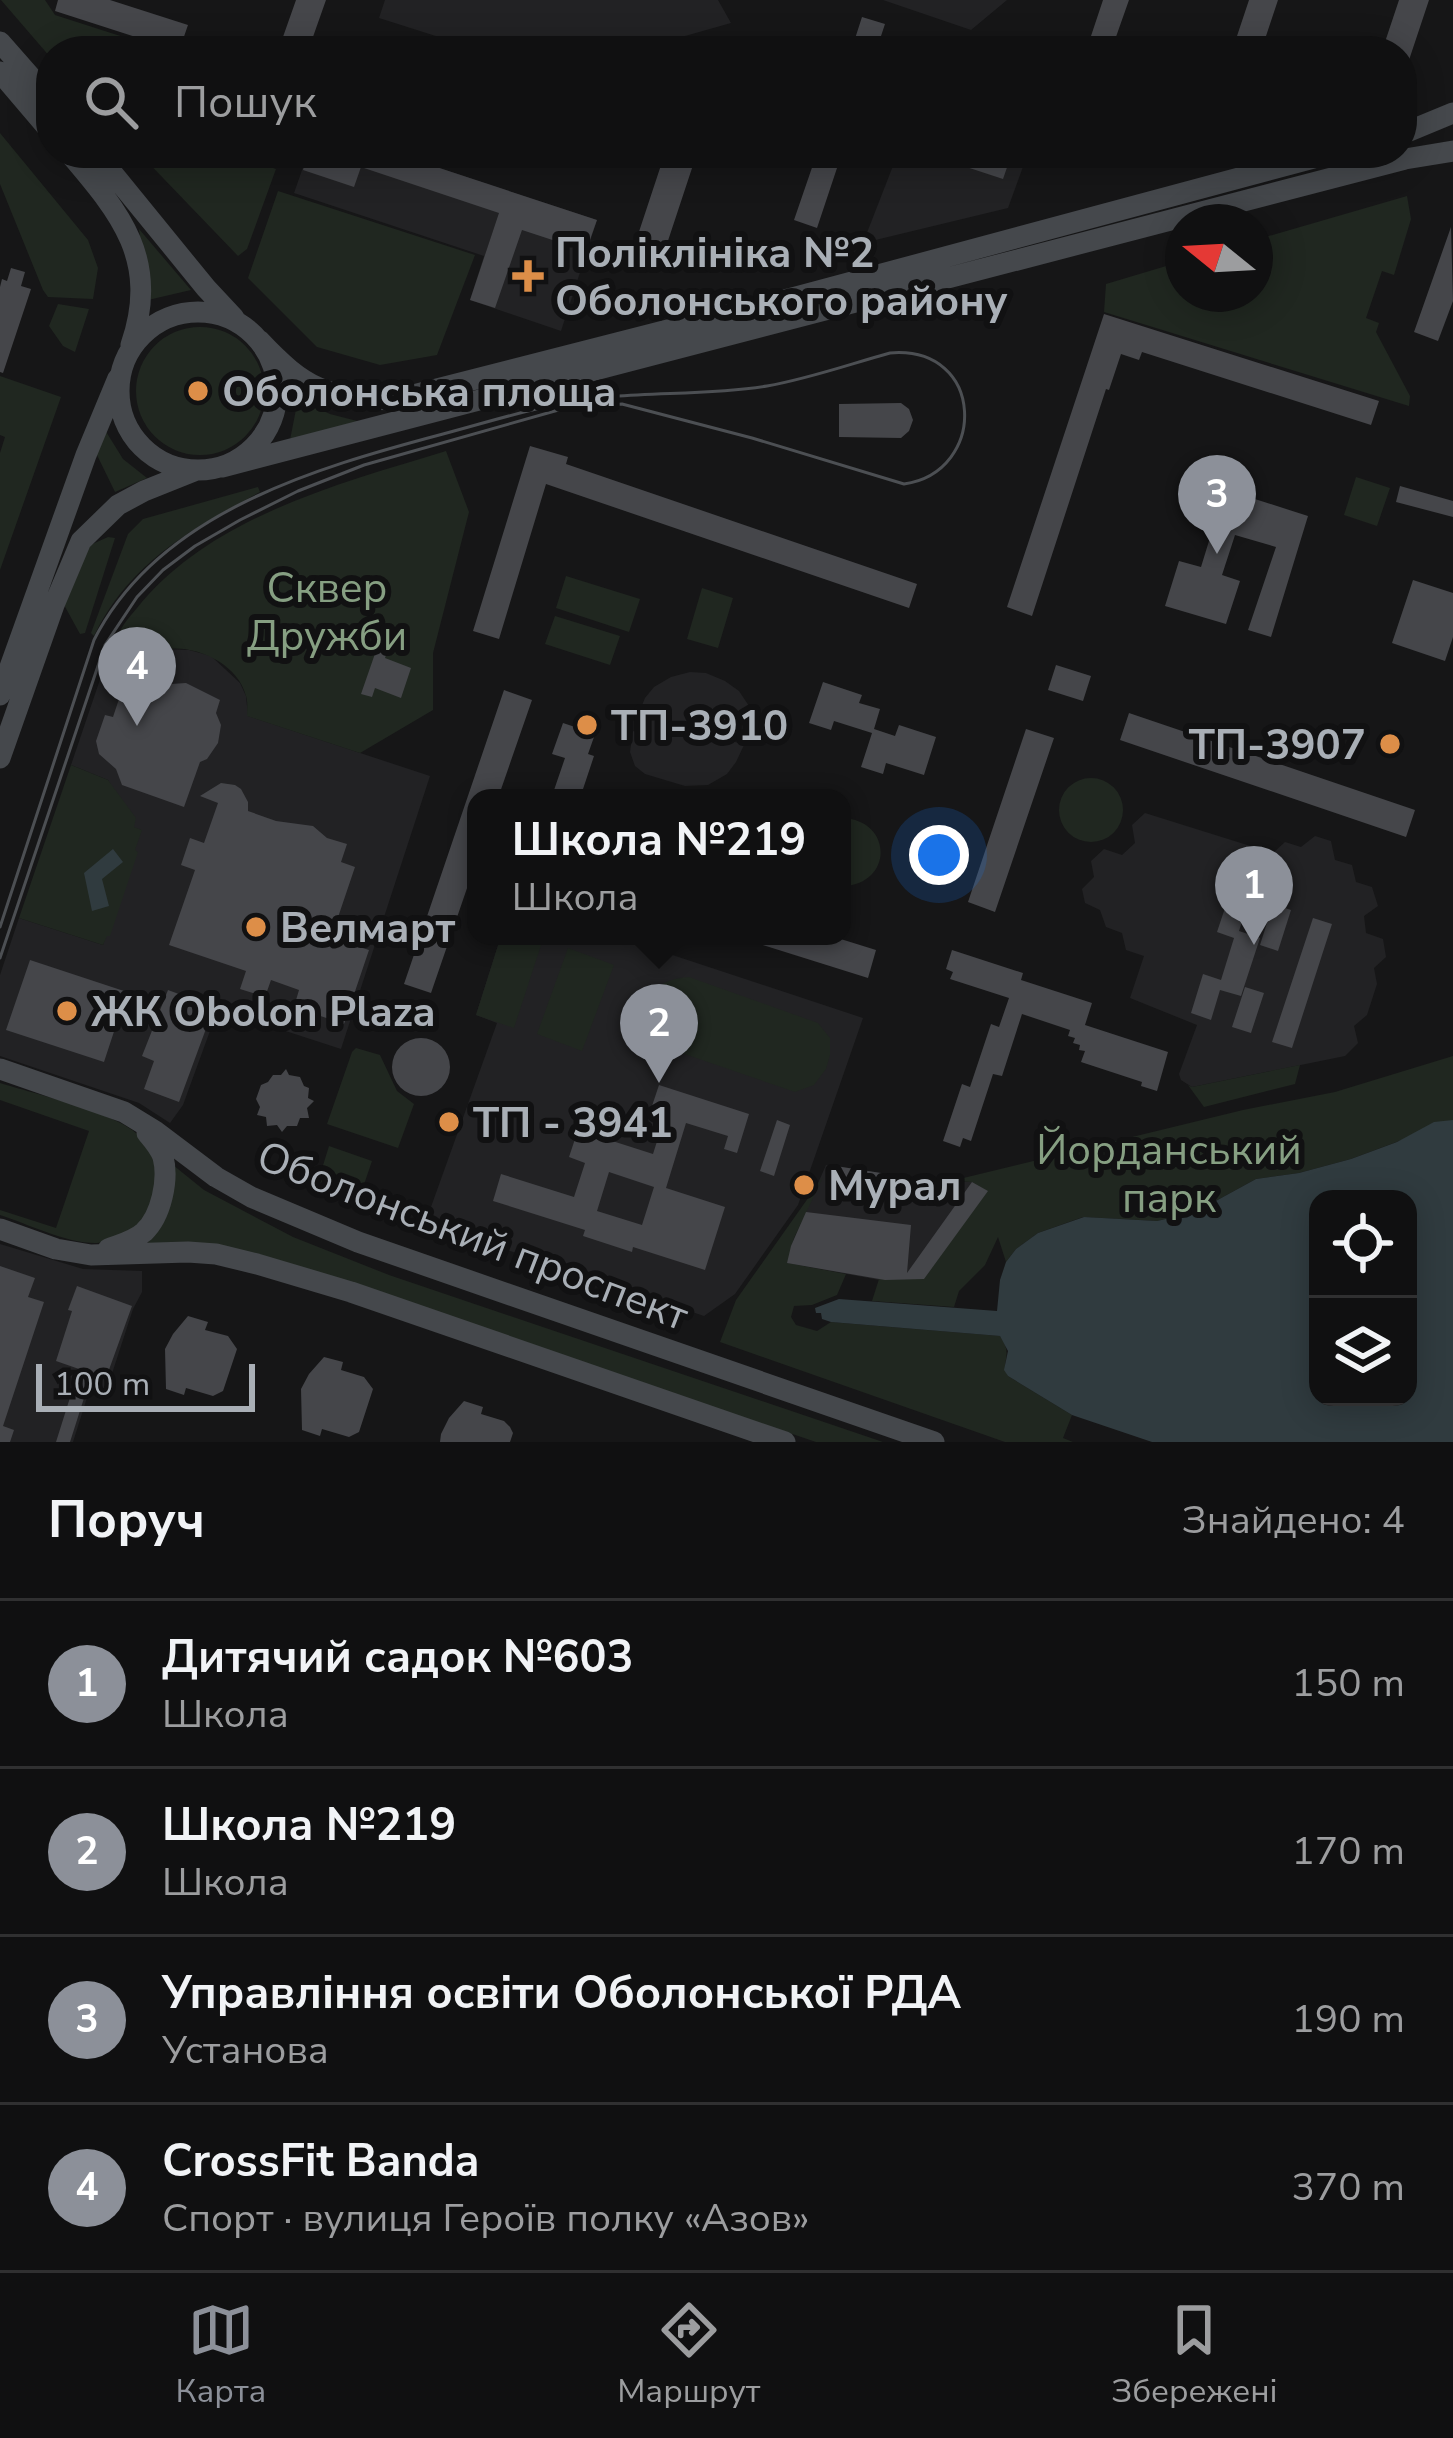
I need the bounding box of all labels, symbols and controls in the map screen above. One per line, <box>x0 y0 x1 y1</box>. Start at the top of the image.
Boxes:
search box <box>36 36 1417 168</box>
icon: search <box>78 69 144 135</box>
text: Пошук <box>174 72 317 133</box>
north arrow <box>1165 204 1273 312</box>
place label: Поліклініка №2 Оболонського району <box>555 225 1008 330</box>
marker: Поліклініка №2 Оболонського району <box>512 260 544 292</box>
place label: Оболонська площа <box>222 364 617 421</box>
marker: Оболонська площа <box>185 378 211 404</box>
pin: 3 <box>1178 455 1256 554</box>
park label: Сквер Дружби <box>247 560 407 665</box>
pin: 4 <box>98 627 176 726</box>
place label: ТП-3910 <box>611 698 788 755</box>
marker: ТП-3910 <box>574 712 600 738</box>
place label: ТП-3907 <box>1189 717 1366 774</box>
marker: ТП-3907 <box>1377 731 1403 757</box>
popup <box>467 789 851 945</box>
text: Школа №219 <box>512 810 806 871</box>
your location <box>909 825 969 885</box>
pin: 1 <box>1215 846 1293 945</box>
text: Школа <box>512 871 639 924</box>
place label: Велмарт <box>280 900 455 957</box>
marker: Велмарт <box>243 914 269 940</box>
place label: ЖК Obolon Plaza <box>91 984 435 1041</box>
pin: 2 <box>620 984 698 1083</box>
marker: ЖК Obolon Plaza <box>54 998 80 1024</box>
place label: ТП - 3941 <box>473 1095 673 1152</box>
marker: ТП - 3941 <box>436 1109 462 1135</box>
park label: Йорданський парк <box>1036 1122 1302 1227</box>
street label: Оболонський проспект <box>249 1128 696 1345</box>
place label: Мурал <box>828 1158 962 1215</box>
marker: Мурал <box>791 1172 817 1198</box>
map controls <box>1309 1190 1417 1406</box>
button: locate <box>1309 1190 1417 1298</box>
button: layers <box>1309 1298 1417 1406</box>
scale bar <box>36 1358 255 1411</box>
text: 100 m <box>54 1362 150 1407</box>
text: Поруч <box>48 1485 205 1555</box>
text: Знайдено: 4 <box>1182 1494 1405 1547</box>
text: Дитячий садок №603 <box>162 1627 633 1688</box>
text: 1 <box>75 1657 99 1710</box>
text: 150 m <box>1291 1657 1405 1710</box>
text: Школа <box>162 1688 289 1741</box>
text: Школа №219 <box>162 1795 456 1856</box>
text: 2 <box>75 1825 99 1878</box>
text: 170 m <box>1291 1825 1405 1878</box>
text: Школа <box>162 1856 289 1909</box>
text: Управління освіти Оболонської РДА <box>162 1963 961 2024</box>
text: 3 <box>75 1993 99 2046</box>
text: 190 m <box>1291 1993 1405 2046</box>
text: Установа <box>162 2024 329 2077</box>
text: CrossFit Banda <box>162 2131 479 2192</box>
text: 4 <box>75 2161 99 2214</box>
text: 370 m <box>1291 2161 1405 2214</box>
text: Спорт · вулиця Героїв полку «Азов» <box>162 2192 809 2245</box>
tab: Карта <box>175 2297 266 2414</box>
tab: Маршрут <box>617 2297 761 2414</box>
tab: Збережені <box>1111 2297 1278 2414</box>

